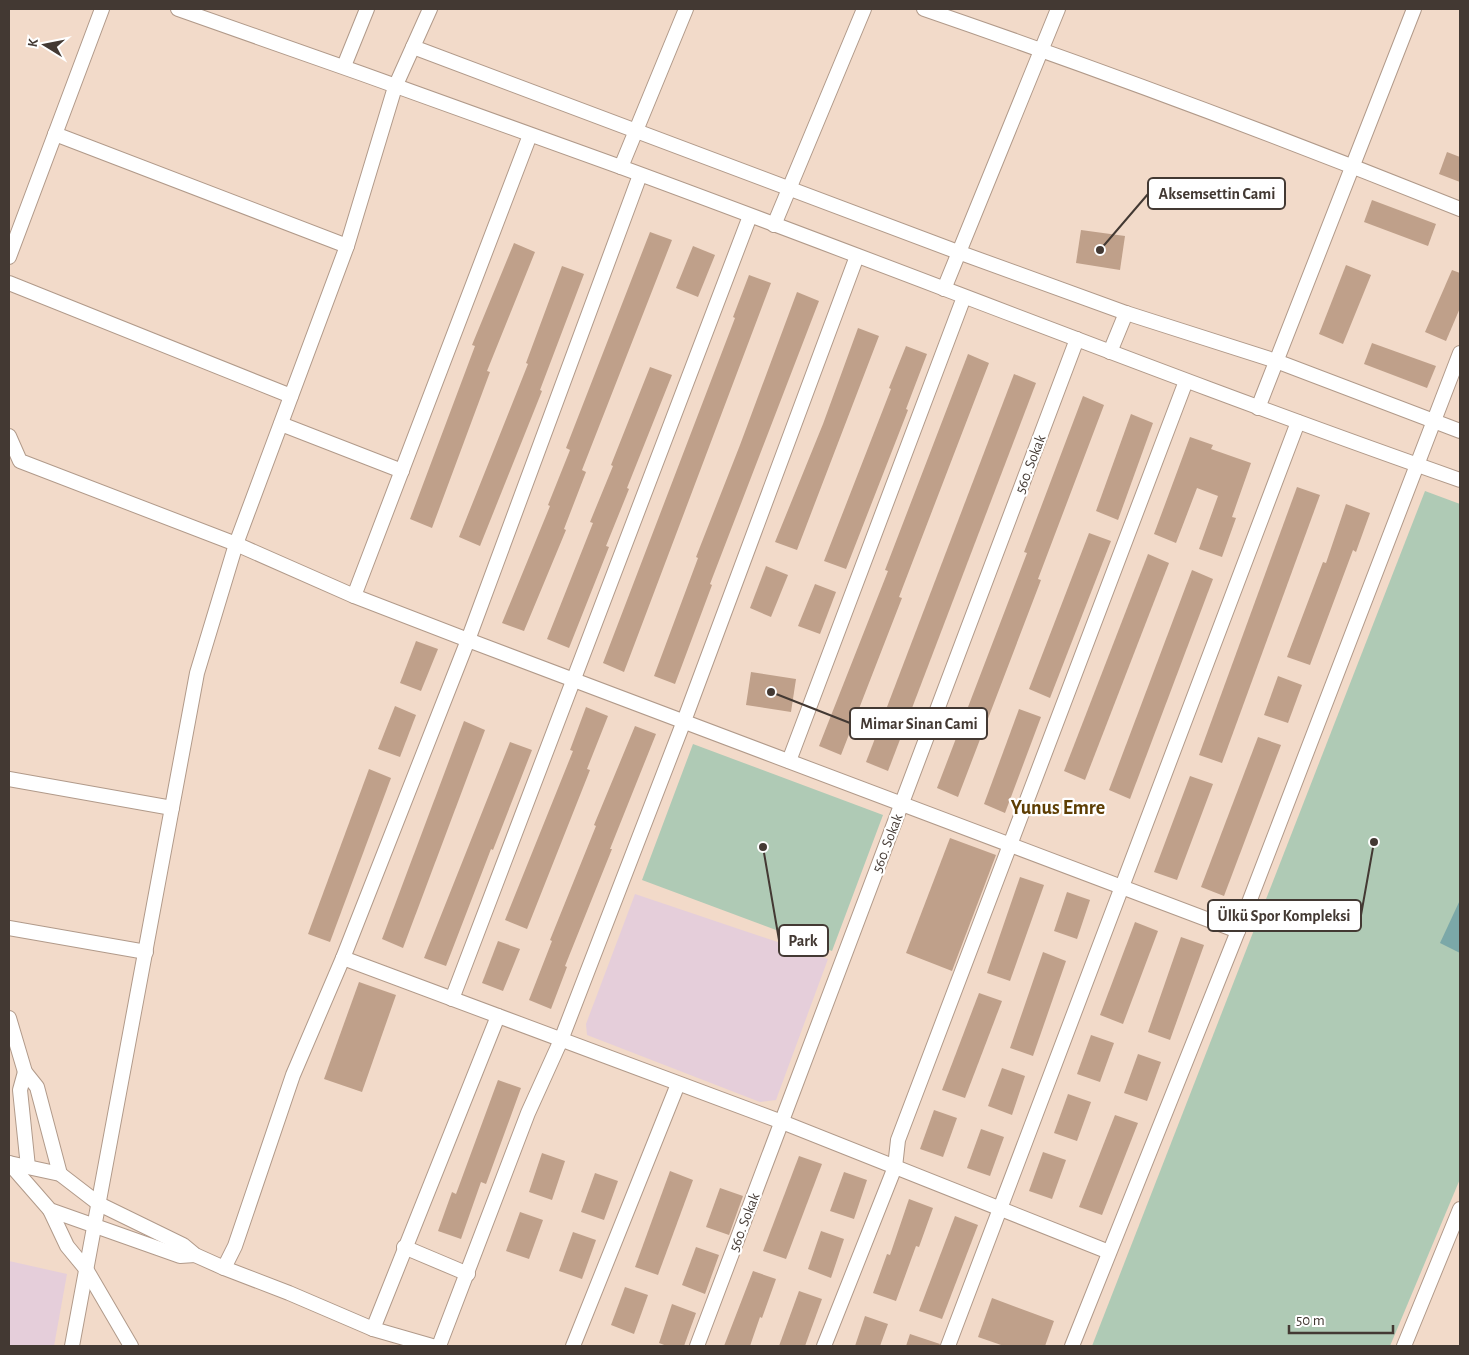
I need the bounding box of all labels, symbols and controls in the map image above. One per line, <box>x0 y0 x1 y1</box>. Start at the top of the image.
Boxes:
north arrow <box>20 20 70 70</box>
text: K <box>26 37 41 48</box>
callout: Aksemsettin Cami <box>1148 178 1285 209</box>
text: Aksemsettin Cami <box>1159 186 1275 202</box>
street label: 560. Sokak <box>1012 433 1049 496</box>
callout: Mimar Sinan Cami <box>850 708 987 739</box>
text: Mimar Sinan Cami <box>860 716 978 732</box>
district label: Yunus Emre <box>1011 798 1105 818</box>
street label: 560. Sokak <box>869 812 906 875</box>
callout: Ülkü Spor Kompleksi <box>1208 900 1361 931</box>
text: Ülkü Spor Kompleksi <box>1217 906 1351 924</box>
callout: Park <box>779 925 828 956</box>
text: Park <box>788 933 818 949</box>
street label: 560. Sokak <box>726 1191 763 1254</box>
scale bar <box>1289 1302 1393 1334</box>
text: 50 m <box>1296 1313 1325 1328</box>

